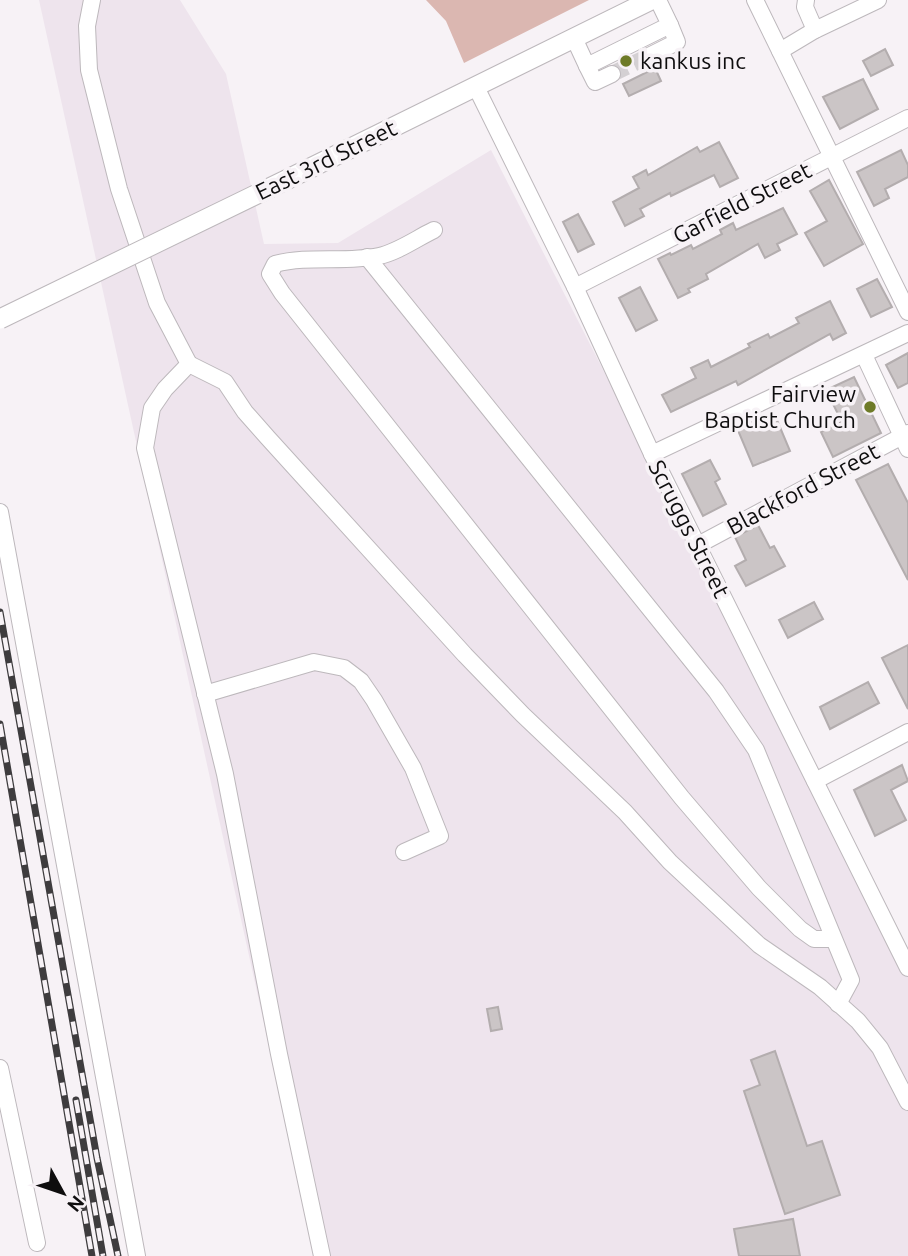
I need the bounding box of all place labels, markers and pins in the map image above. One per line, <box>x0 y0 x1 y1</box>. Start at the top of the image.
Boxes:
place label: kankus inc <box>640 48 746 73</box>
marker: kankus inc <box>618 53 634 69</box>
place label: Fairview Baptist Church <box>704 381 856 432</box>
marker: Fairview Baptist Church <box>862 399 878 415</box>

